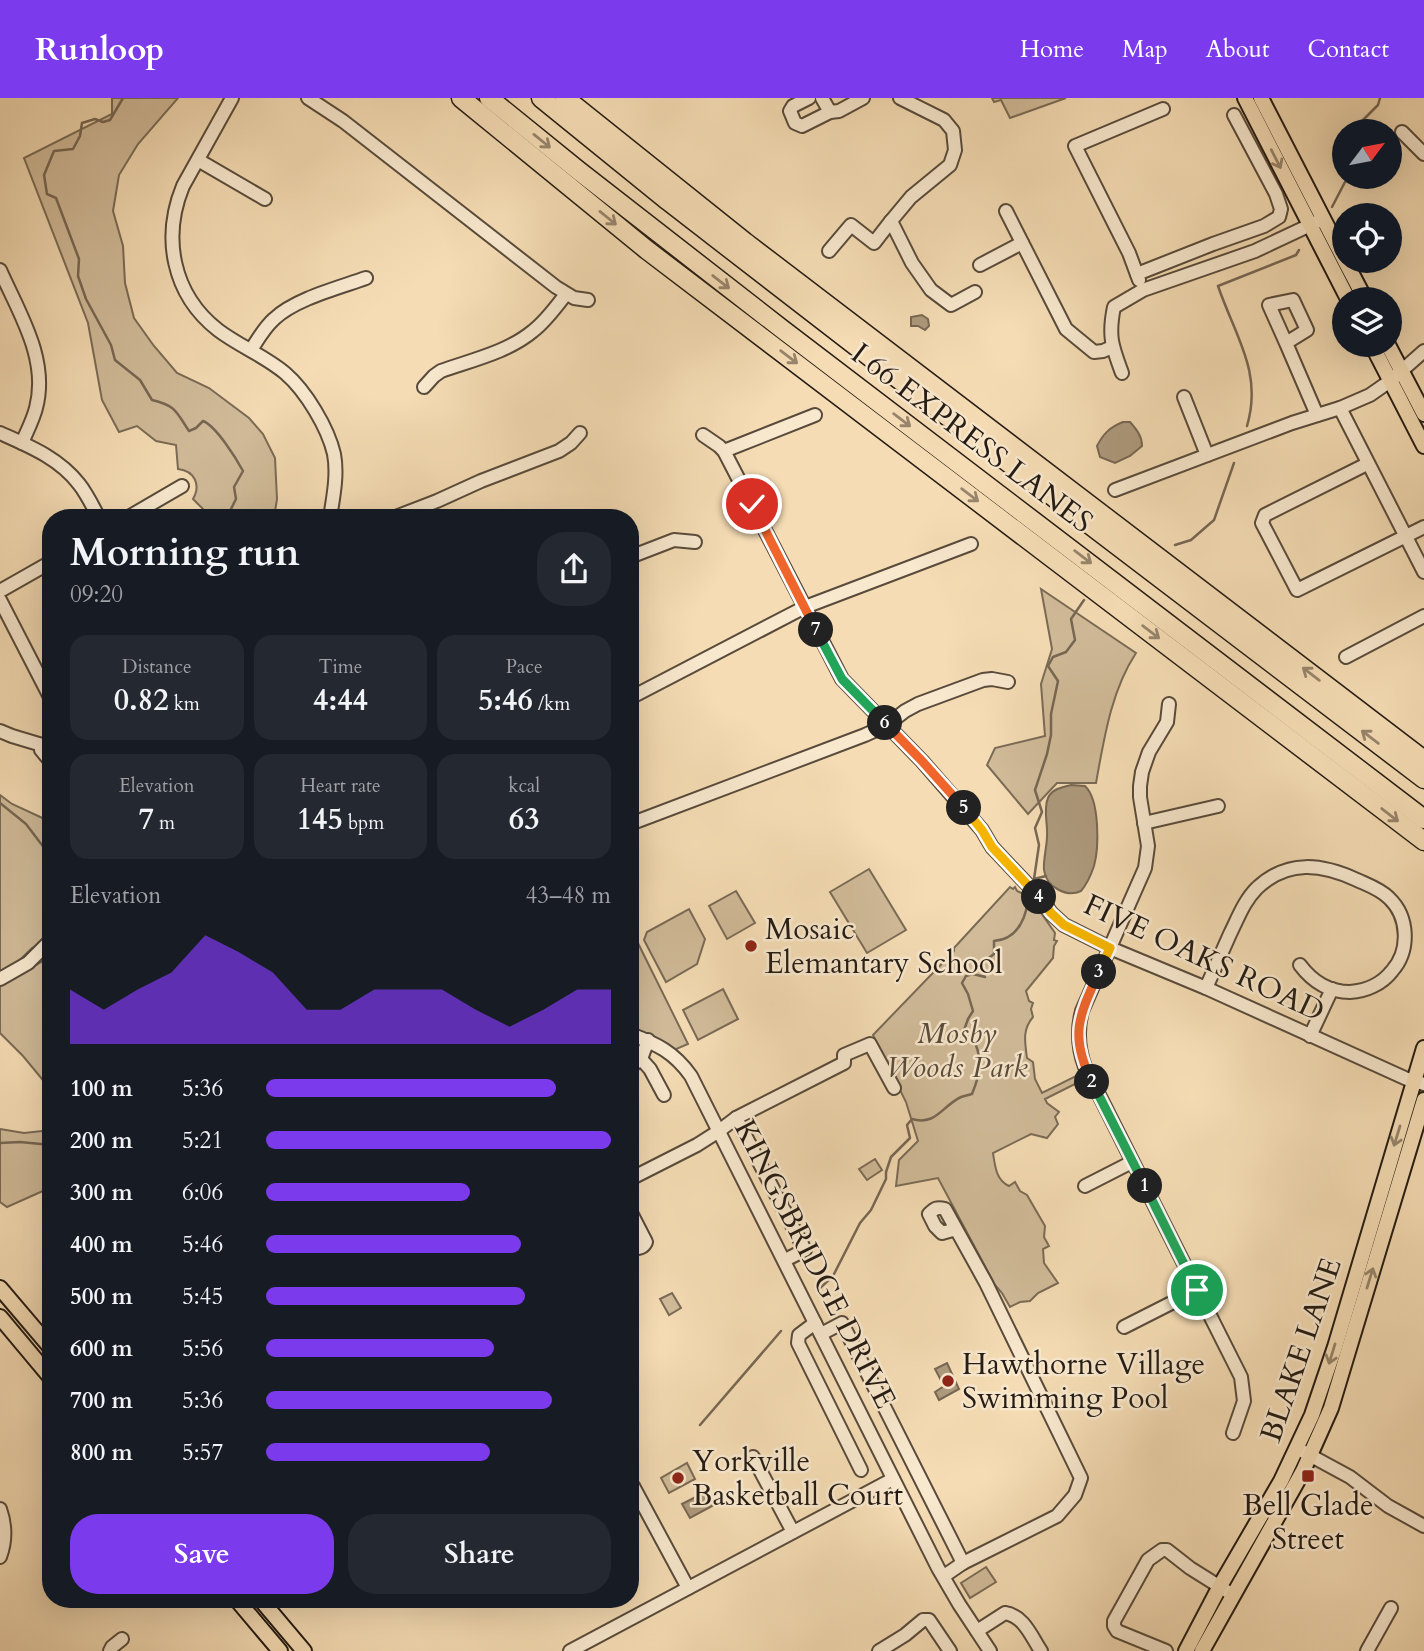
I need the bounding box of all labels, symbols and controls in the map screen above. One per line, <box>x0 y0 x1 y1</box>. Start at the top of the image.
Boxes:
text: Runloop <box>35 27 164 72</box>
text: Home <box>1020 33 1084 66</box>
text: Map <box>1122 33 1168 66</box>
text: About <box>1206 33 1270 66</box>
text: Contact <box>1308 33 1389 66</box>
north arrow <box>1332 119 1402 189</box>
map controls <box>1332 119 1402 357</box>
one-way arrow <box>533 133 551 149</box>
one-way arrow <box>1270 148 1284 169</box>
button: locate <box>1332 203 1402 273</box>
one-way arrow <box>599 211 617 226</box>
one-way arrow <box>711 274 730 289</box>
button: layers <box>1332 287 1402 357</box>
street label: I 66 EXPRESS LANES <box>843 333 1101 543</box>
one-way arrow <box>779 350 798 364</box>
one-way arrow <box>892 412 911 427</box>
pin <box>722 474 782 534</box>
icon: check <box>733 485 771 523</box>
one-way arrow <box>960 488 978 503</box>
text: Morning run <box>70 527 300 579</box>
button: share <box>537 532 611 606</box>
one-way arrow <box>1073 550 1092 565</box>
text: 09:20 <box>70 579 123 610</box>
pin: 7 <box>798 612 834 648</box>
text: 7 <box>811 616 820 642</box>
one-way arrow <box>1141 625 1160 640</box>
text: Distance <box>122 654 192 680</box>
text: Time <box>319 654 362 680</box>
text: Pace <box>506 654 543 680</box>
one-way arrow <box>1303 667 1321 682</box>
text: 0.82 <box>114 680 169 721</box>
text: 4:44 <box>313 680 368 721</box>
text: 5:46 <box>478 680 533 721</box>
text: km <box>169 691 200 717</box>
text: /km <box>533 691 570 717</box>
pin: 6 <box>868 706 903 740</box>
text: 6 <box>880 709 889 735</box>
one-way arrow <box>1361 730 1380 745</box>
text: Elevation <box>119 773 195 799</box>
text: Heart rate <box>300 773 381 799</box>
text: kcal <box>508 773 540 799</box>
pin: 5 <box>946 790 982 826</box>
text: 5 <box>959 794 968 820</box>
text: 7 <box>139 799 154 840</box>
text: 145 <box>297 799 343 840</box>
text: 63 <box>509 799 540 840</box>
one-way arrow <box>1380 807 1399 822</box>
text: m <box>154 810 175 836</box>
text: bpm <box>343 810 384 836</box>
text: Elevation <box>70 880 161 911</box>
text: 43–48 m <box>526 880 611 911</box>
pin: 4 <box>1021 880 1056 914</box>
text: 4 <box>1034 883 1043 909</box>
street label: FIVE OAKS ROAD <box>1077 884 1331 1032</box>
place label: Mosaic Elemantary School <box>765 909 1003 984</box>
marker: Mosaic Elemantary School <box>743 938 759 954</box>
pin: 3 <box>1082 954 1116 990</box>
text: 3 <box>1094 958 1103 984</box>
park label: Mosby Woods Park <box>886 1013 1028 1088</box>
pin: 2 <box>1074 1065 1110 1100</box>
text: 2 <box>1087 1068 1096 1094</box>
text: 100 m <box>70 1073 133 1104</box>
text: 5:36 <box>182 1073 223 1104</box>
street label: KINGSBRIDGE DRIVE <box>724 1113 906 1415</box>
text: 200 m <box>70 1125 133 1156</box>
text: 5:21 <box>182 1125 223 1156</box>
one-way arrow <box>1390 1125 1403 1147</box>
pin: 1 <box>1128 1168 1162 1204</box>
text: 1 <box>1140 1172 1149 1198</box>
text: 300 m <box>70 1177 133 1208</box>
text: 6:06 <box>182 1177 223 1208</box>
text: 400 m <box>70 1229 133 1260</box>
text: 5:46 <box>182 1229 223 1260</box>
street label: BLAKE LANE <box>1250 1252 1352 1448</box>
pin <box>1167 1260 1227 1320</box>
one-way arrow <box>1365 1267 1378 1289</box>
icon: arrive <box>1178 1271 1216 1309</box>
text: 500 m <box>70 1281 133 1312</box>
text: 5:45 <box>182 1281 223 1312</box>
text: 600 m <box>70 1333 133 1364</box>
text: 5:56 <box>182 1333 223 1364</box>
one-way arrow <box>1325 1343 1338 1365</box>
place label: Hawthorne Village Swimming Pool <box>962 1344 1205 1419</box>
marker: Hawthorne Village Swimming Pool <box>940 1373 956 1389</box>
text: 700 m <box>70 1385 133 1416</box>
text: 5:36 <box>182 1385 223 1416</box>
text: 800 m <box>70 1437 133 1468</box>
text: 5:57 <box>182 1437 223 1468</box>
place label: Yorkville Basketball Court <box>692 1441 903 1516</box>
marker: Bell Glade Street <box>1300 1468 1316 1484</box>
marker: Yorkville Basketball Court <box>670 1470 686 1486</box>
place label: Bell Glade Street <box>1242 1485 1374 1560</box>
button: Save <box>70 1514 334 1594</box>
button: Share <box>348 1514 611 1594</box>

